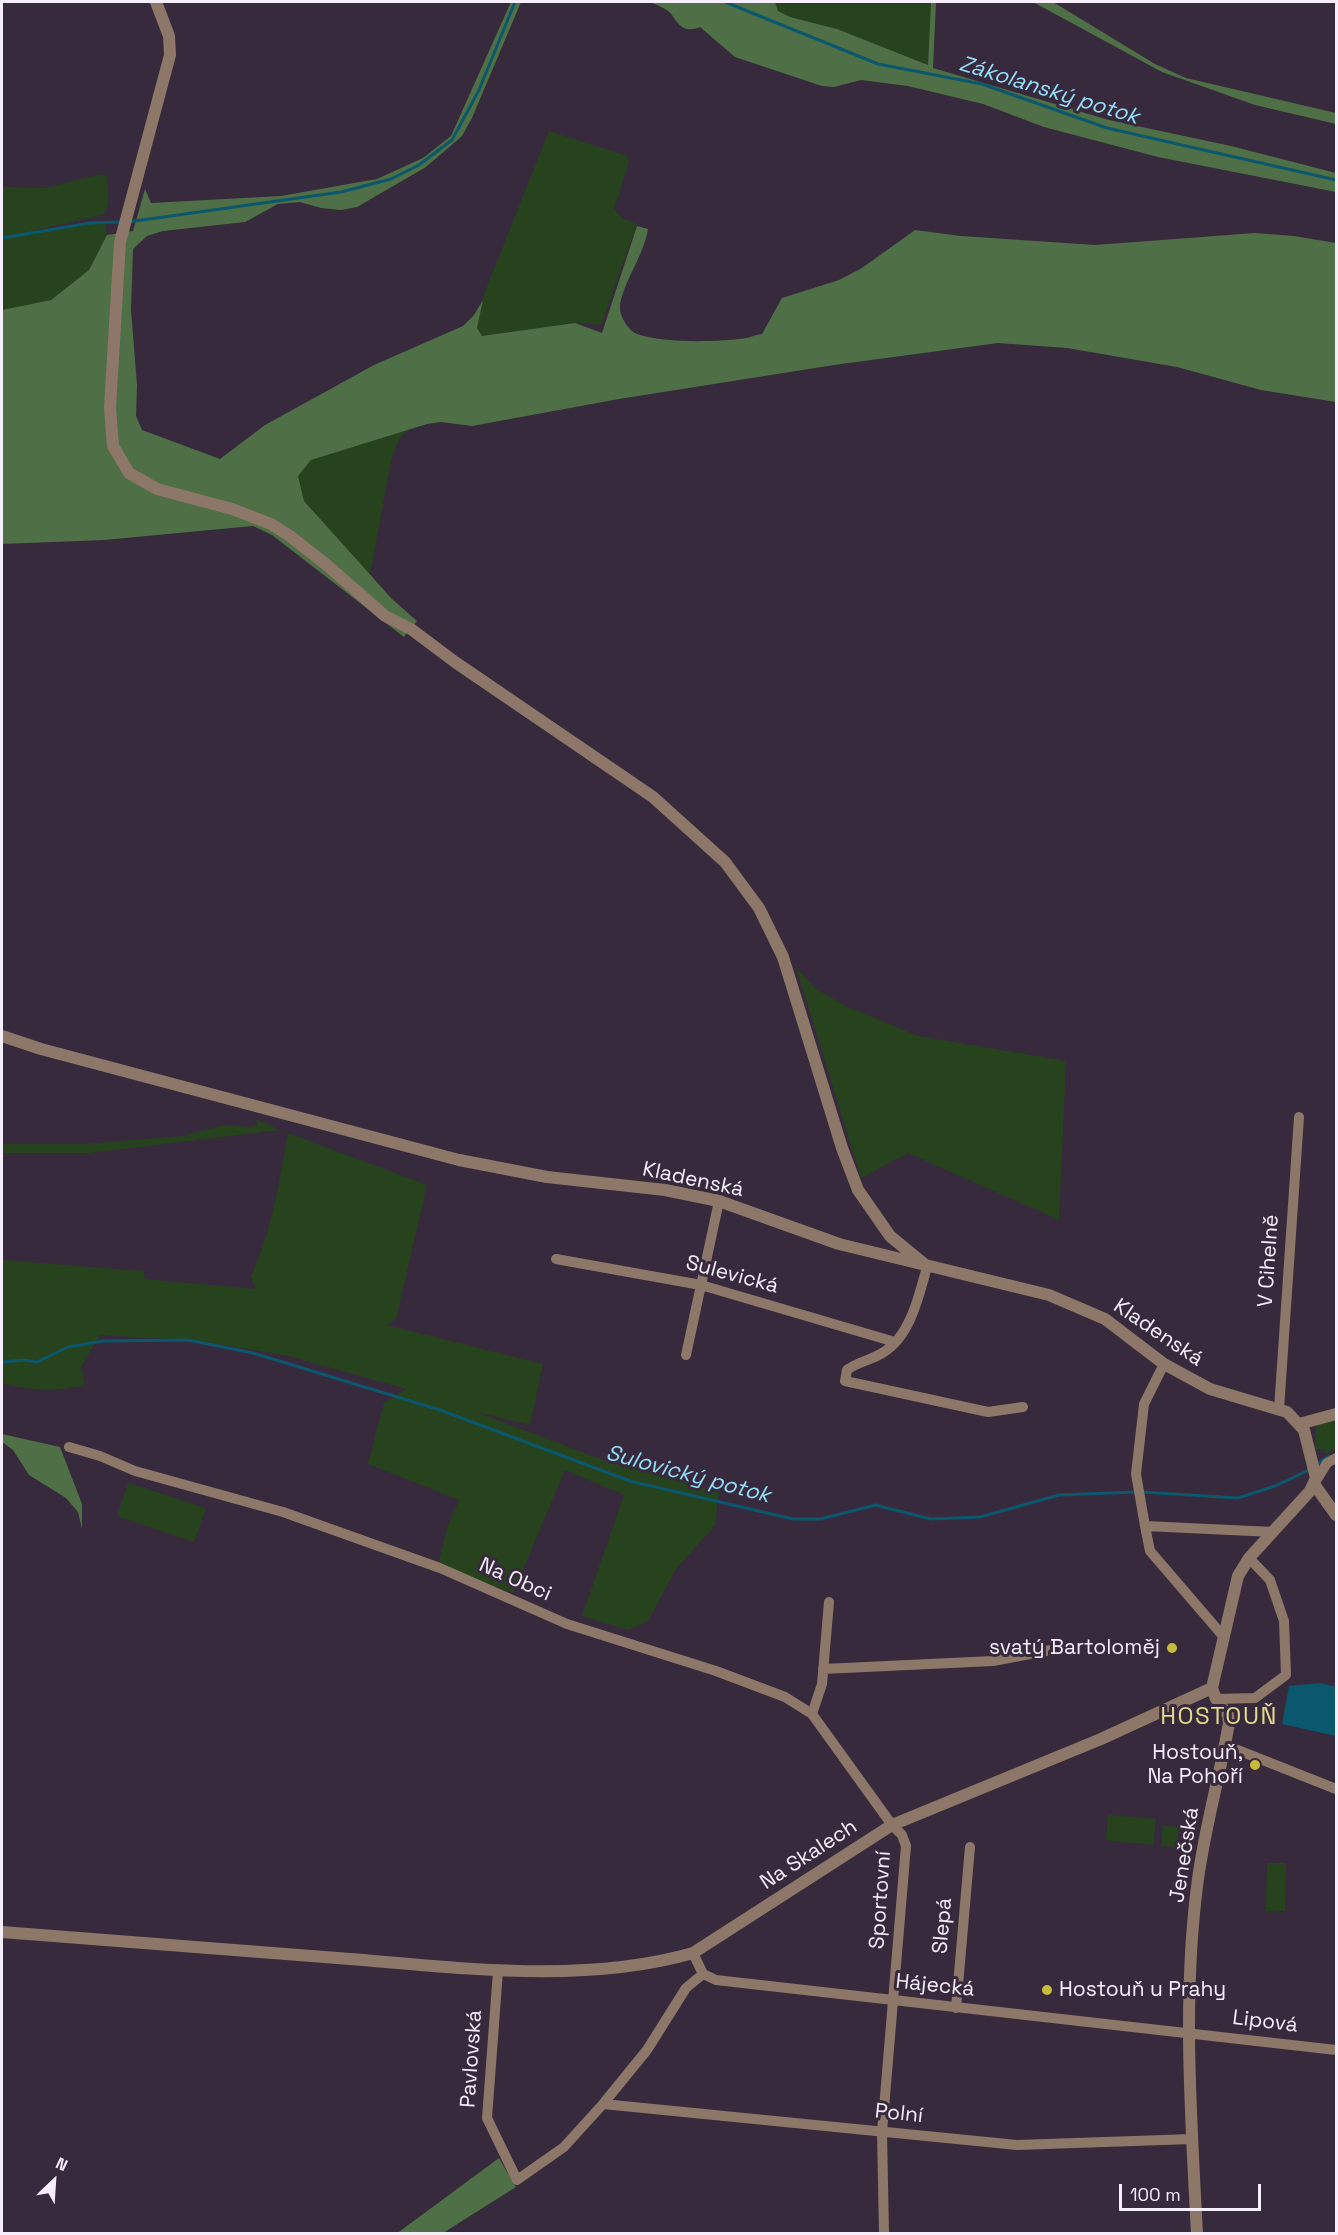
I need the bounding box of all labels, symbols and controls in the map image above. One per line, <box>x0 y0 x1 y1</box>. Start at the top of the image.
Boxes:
water label: Zákolanský potok <box>956 51 1142 131</box>
street label: Kladenská <box>640 1157 746 1203</box>
street label: V Cihelně <box>1253 1214 1285 1308</box>
street label: Sulevická <box>683 1251 781 1299</box>
street label: Kladenská <box>1108 1294 1208 1372</box>
water label: Sulovický potok <box>603 1440 773 1510</box>
street label: Na Obci <box>475 1553 555 1607</box>
place label: svatý Bartoloměj <box>989 1635 1160 1661</box>
marker: svatý Bartoloměj <box>1165 1641 1179 1655</box>
district label: HOSTOUŇ <box>1160 1703 1278 1731</box>
place label: Hostouň, Na Pohoří <box>1147 1740 1243 1790</box>
marker: Hostouň, Na Pohoří <box>1248 1758 1262 1772</box>
street label: Jenečská <box>1165 1805 1205 1905</box>
street label: Na Skalech <box>756 1814 862 1896</box>
street label: Sportovní <box>865 1850 897 1950</box>
street label: Slepá <box>928 1897 958 1955</box>
street label: Hájecká <box>894 1969 976 2003</box>
place label: Hostouň u Prahy <box>1059 1977 1226 2003</box>
marker: Hostouň u Prahy <box>1040 1983 1054 1997</box>
street label: Lipová <box>1231 2005 1299 2039</box>
street label: Pavlovská <box>456 2009 488 2109</box>
street label: Polní <box>874 2099 924 2129</box>
north arrow <box>24 2151 84 2211</box>
text: N <box>53 2152 71 2176</box>
scale bar <box>1122 2172 1264 2210</box>
text: 100 m <box>1130 2183 1181 2206</box>

